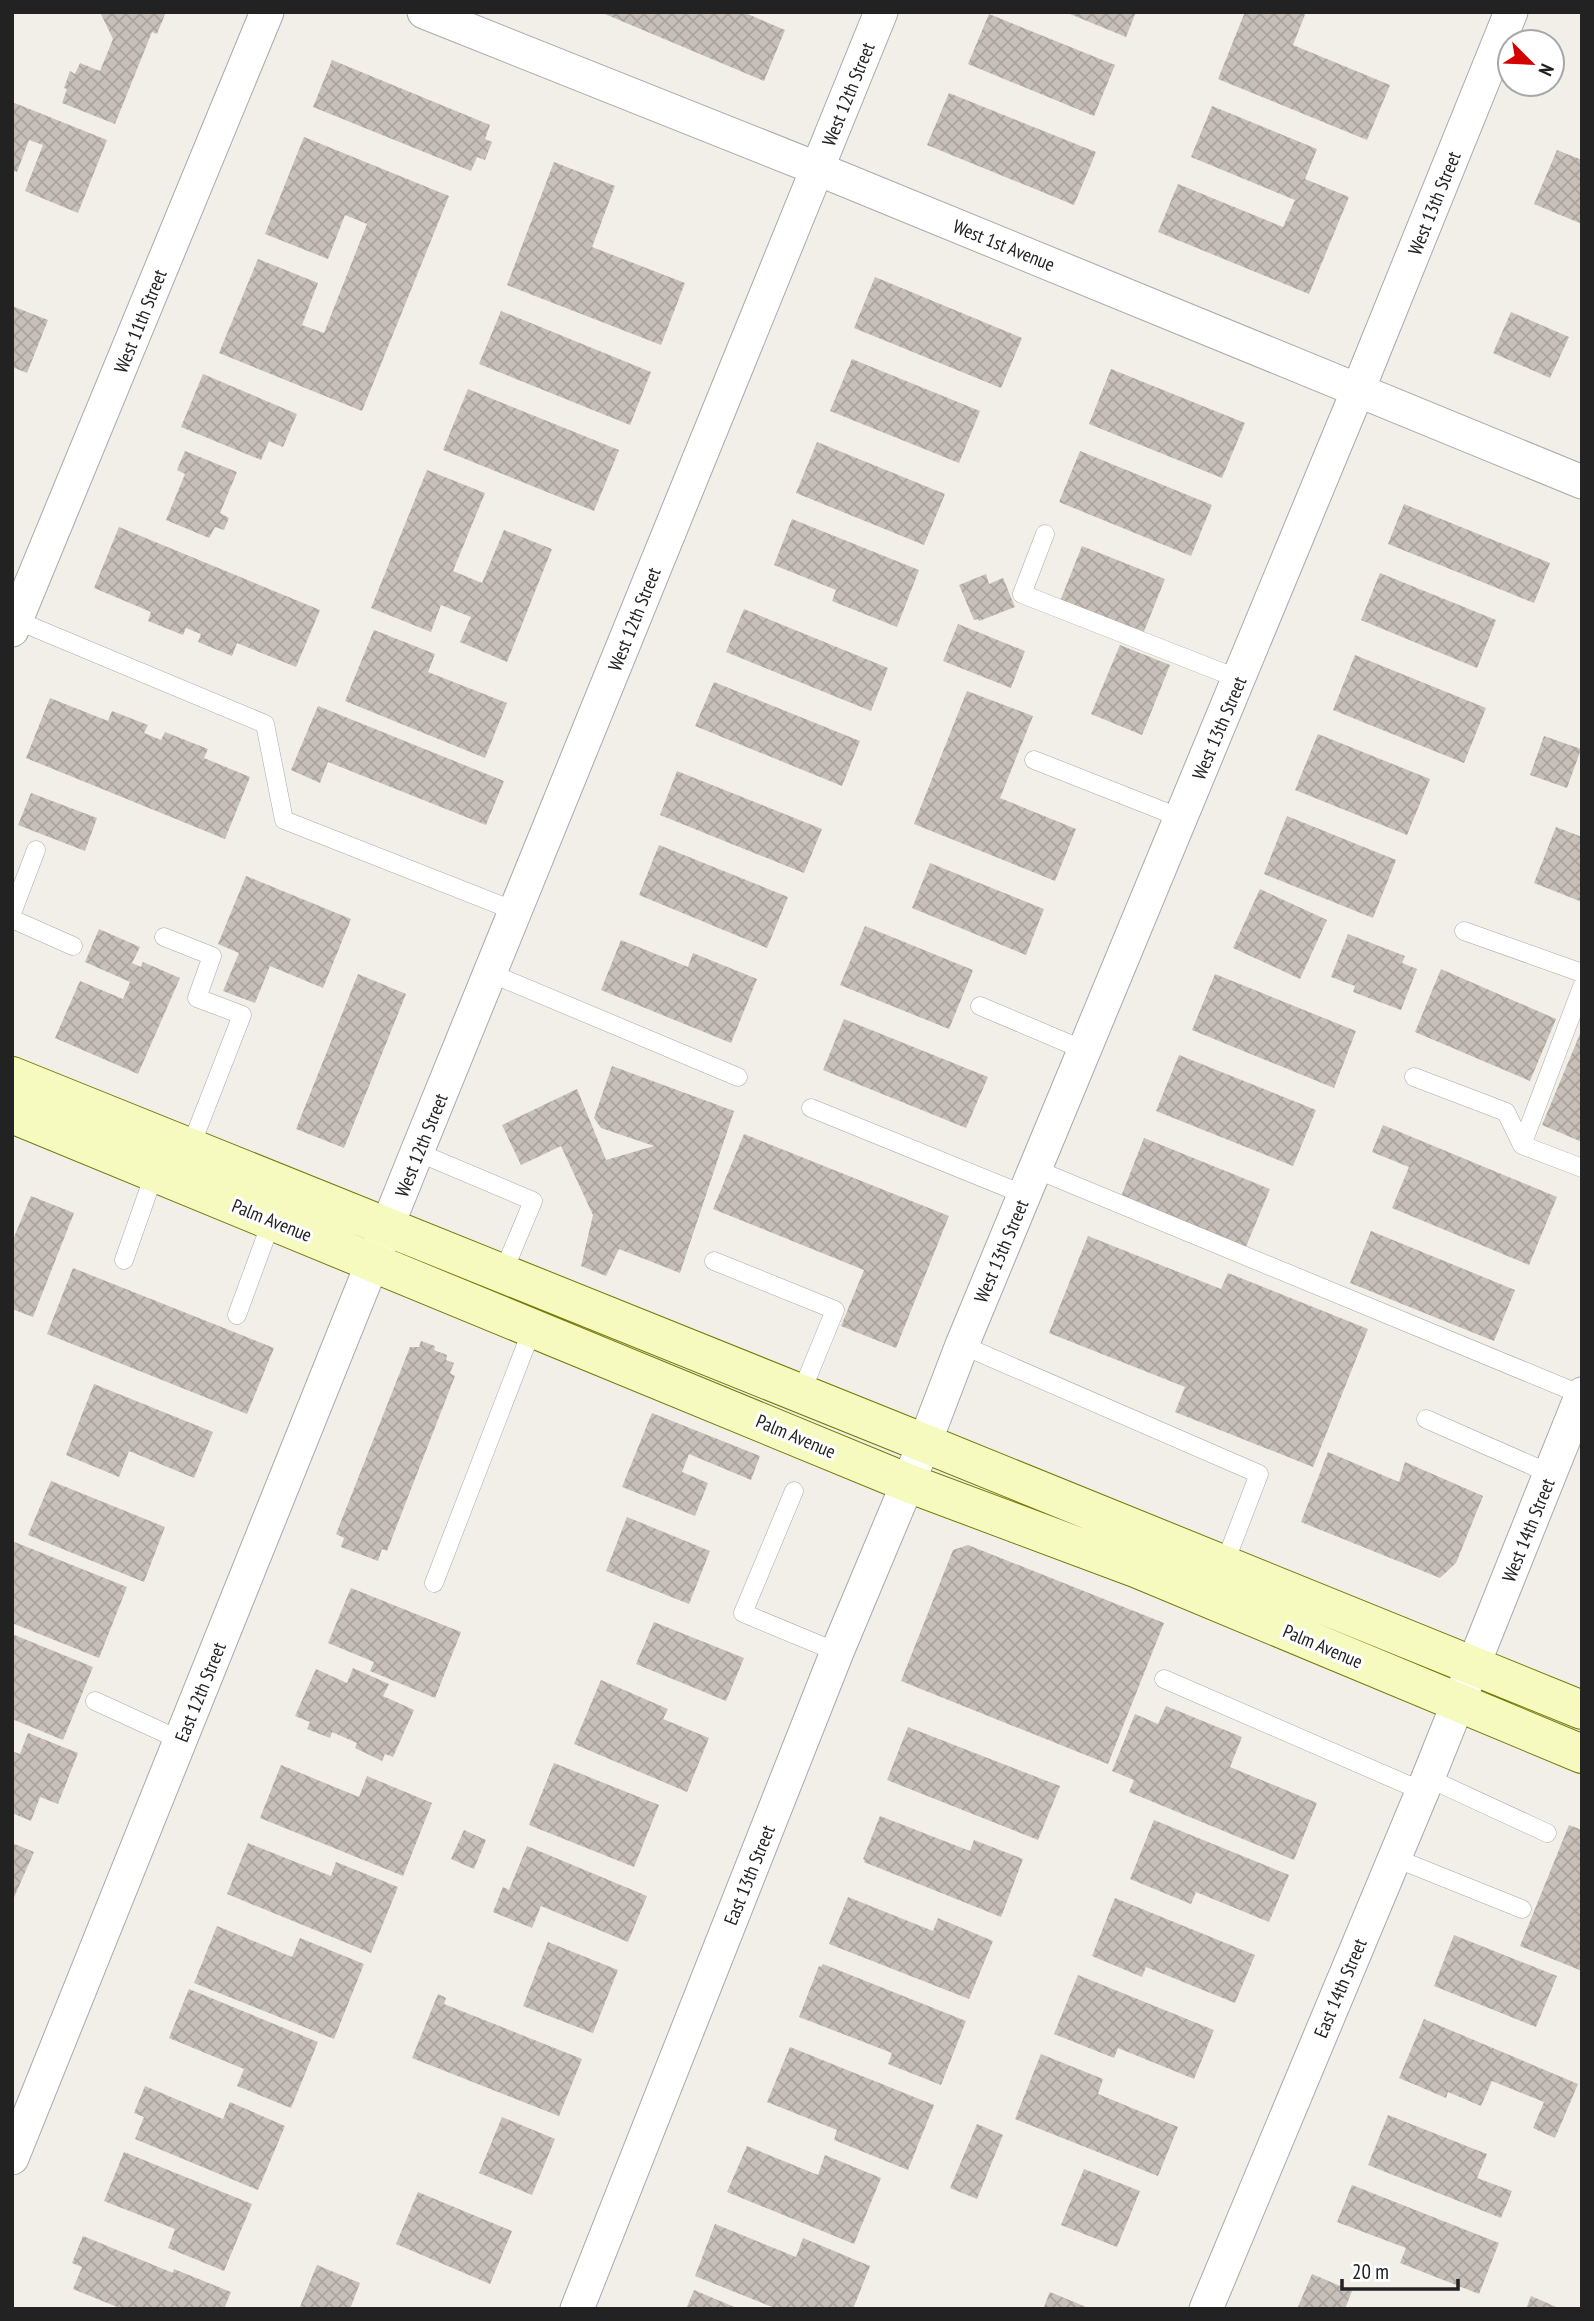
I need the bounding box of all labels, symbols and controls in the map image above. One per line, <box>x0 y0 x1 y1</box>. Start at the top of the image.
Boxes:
north arrow <box>1496 28 1566 98</box>
street label: West 12th Street <box>816 38 880 149</box>
text: N <box>1533 60 1560 79</box>
street label: West 13th Street <box>1402 147 1466 258</box>
street label: West 1st Avenue <box>950 214 1058 276</box>
street label: West 11th Street <box>108 265 172 376</box>
street label: West 12th Street <box>602 563 666 674</box>
street label: West 13th Street <box>1187 672 1252 783</box>
street label: West 12th Street <box>389 1089 453 1200</box>
street label: Palm Avenue <box>229 1193 316 1247</box>
street label: West 13th Street <box>969 1195 1034 1306</box>
street label: Palm Avenue <box>753 1409 839 1464</box>
street label: West 14th Street <box>1496 1474 1560 1585</box>
street label: Palm Avenue <box>1280 1619 1366 1674</box>
street label: East 12th Street <box>169 1638 231 1745</box>
street label: East 13th Street <box>718 1821 780 1928</box>
street label: East 14th Street <box>1308 1934 1372 2041</box>
scale bar <box>1342 2248 1458 2292</box>
text: 20 m <box>1352 2258 1389 2285</box>

